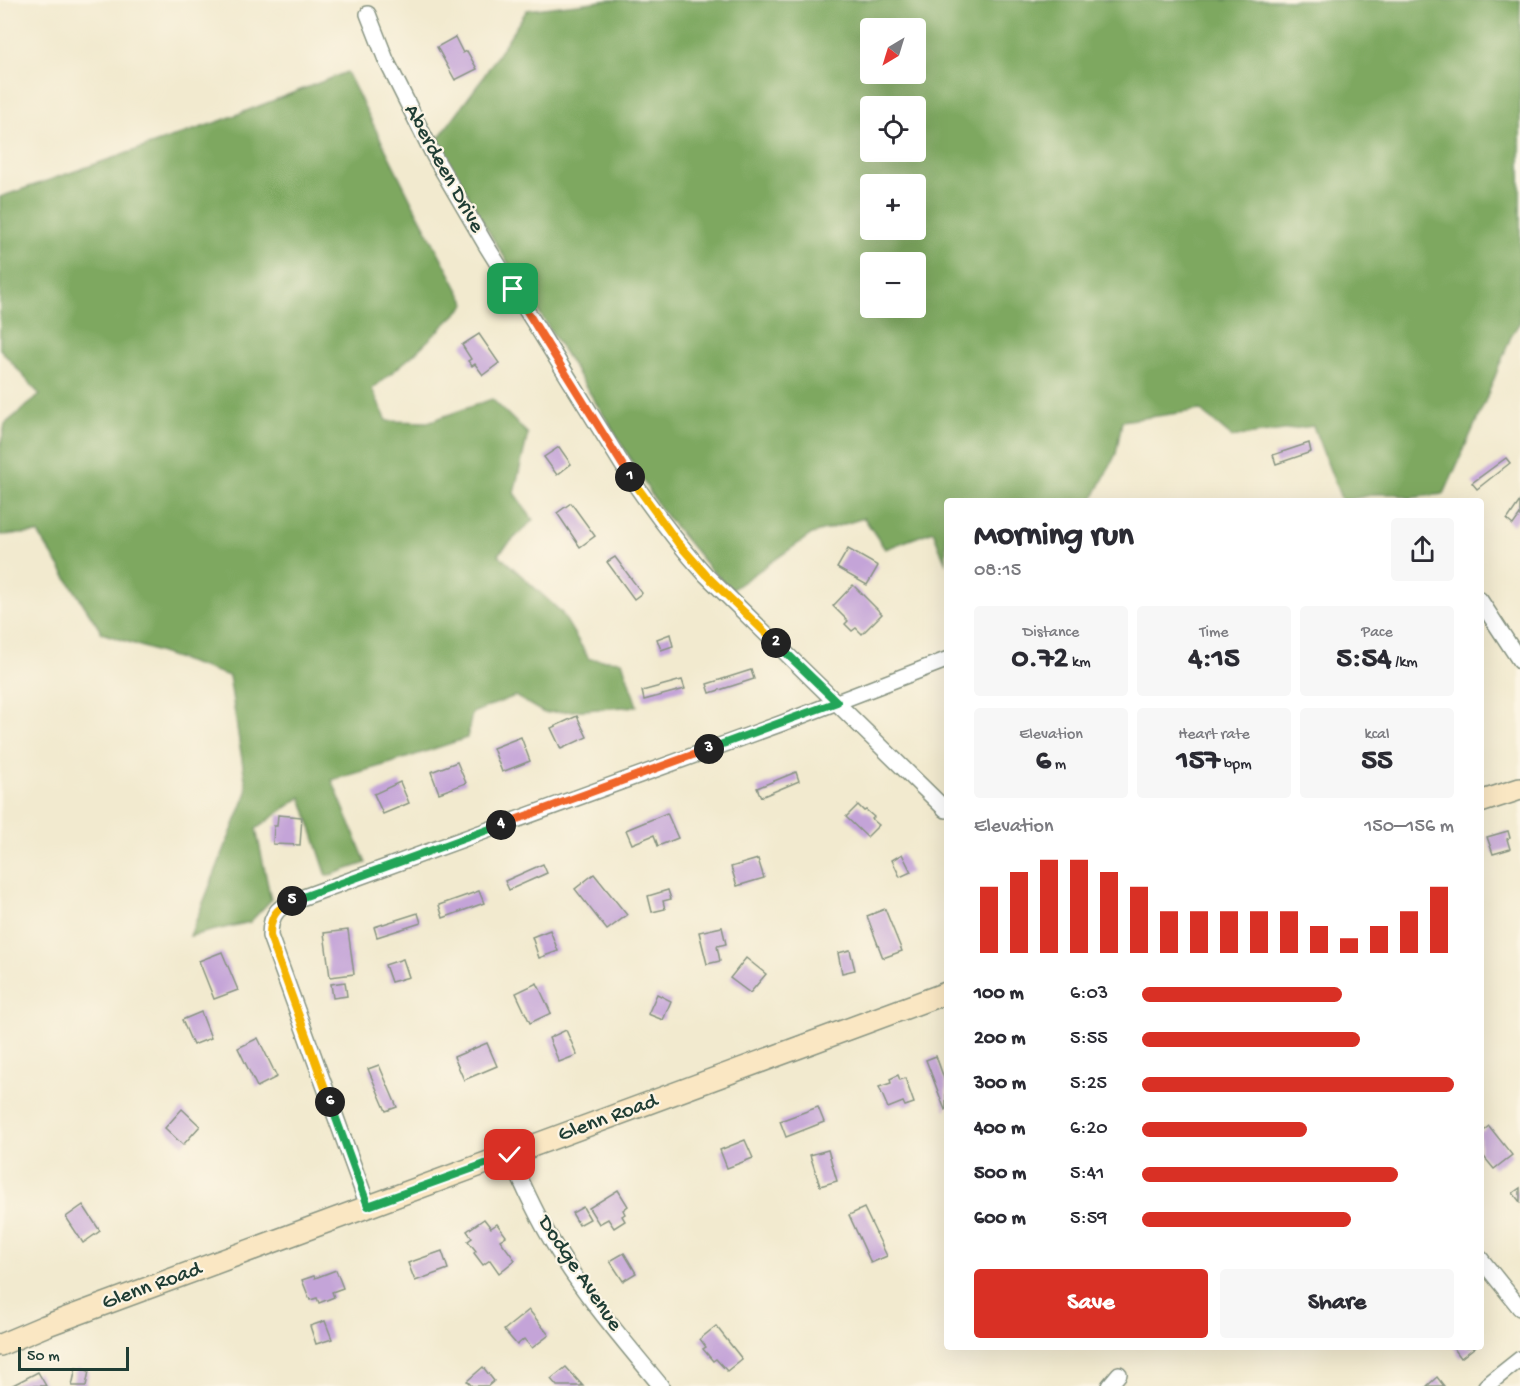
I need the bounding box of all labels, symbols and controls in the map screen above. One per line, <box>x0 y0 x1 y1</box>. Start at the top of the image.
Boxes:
north arrow <box>860 18 926 84</box>
map controls <box>860 18 926 318</box>
button: locate <box>860 96 926 162</box>
street label: Aberdeen Drive <box>397 100 489 238</box>
button: + <box>860 174 926 240</box>
button: − <box>860 252 926 318</box>
pin <box>487 263 538 314</box>
icon: arrive <box>496 272 529 305</box>
pin: 1 <box>615 462 645 492</box>
text: 1 <box>627 467 633 486</box>
text: Morning run <box>974 518 1134 556</box>
button: share <box>1391 518 1454 581</box>
text: 08:15 <box>974 560 1021 583</box>
text: Distance <box>1023 624 1079 643</box>
text: Time <box>1199 624 1229 643</box>
text: Pace <box>1361 624 1393 643</box>
pin: 2 <box>761 628 791 658</box>
text: 2 <box>772 633 780 652</box>
text: 0.72 <box>1011 643 1068 678</box>
text: 4:15 <box>1188 643 1240 678</box>
text: 5:54 <box>1336 643 1392 678</box>
text: km <box>1068 654 1091 673</box>
text: /km <box>1392 654 1418 673</box>
text: Elevation <box>1019 726 1083 745</box>
text: Heart rate <box>1178 726 1250 745</box>
text: kcal <box>1365 726 1389 745</box>
pin: 3 <box>694 734 724 764</box>
text: 3 <box>705 739 713 758</box>
text: 6 <box>1036 745 1051 780</box>
text: 157 <box>1177 745 1220 780</box>
text: 55 <box>1361 745 1393 780</box>
text: m <box>1051 756 1066 775</box>
text: bpm <box>1220 756 1251 775</box>
pin: 4 <box>486 810 516 840</box>
text: 4 <box>497 815 505 834</box>
text: Elevation <box>974 816 1054 839</box>
text: 150–156 m <box>1364 816 1454 839</box>
pin: 5 <box>277 886 307 916</box>
text: 5 <box>288 891 296 910</box>
text: 100 m <box>974 983 1024 1006</box>
text: 6:03 <box>1070 983 1108 1006</box>
text: 200 m <box>974 1028 1025 1051</box>
text: 5:55 <box>1070 1028 1108 1051</box>
text: 300 m <box>974 1073 1026 1096</box>
text: 5:25 <box>1070 1073 1107 1096</box>
pin: 6 <box>315 1087 345 1117</box>
street label: Glenn Road <box>555 1088 663 1149</box>
text: 6 <box>326 1092 334 1111</box>
text: 400 m <box>974 1118 1025 1141</box>
text: 6:20 <box>1070 1118 1108 1141</box>
pin <box>484 1129 535 1180</box>
icon: check <box>493 1138 526 1171</box>
text: 500 m <box>974 1163 1026 1186</box>
text: 5:41 <box>1070 1163 1104 1186</box>
text: 600 m <box>974 1208 1026 1231</box>
text: 5:59 <box>1070 1208 1107 1231</box>
street label: Dodge Avenue <box>530 1210 628 1337</box>
street label: Glenn Road <box>99 1256 207 1317</box>
button: Save <box>974 1269 1208 1338</box>
button: Share <box>1220 1269 1454 1338</box>
scale bar <box>18 1344 129 1372</box>
text: 50 m <box>27 1348 60 1367</box>

